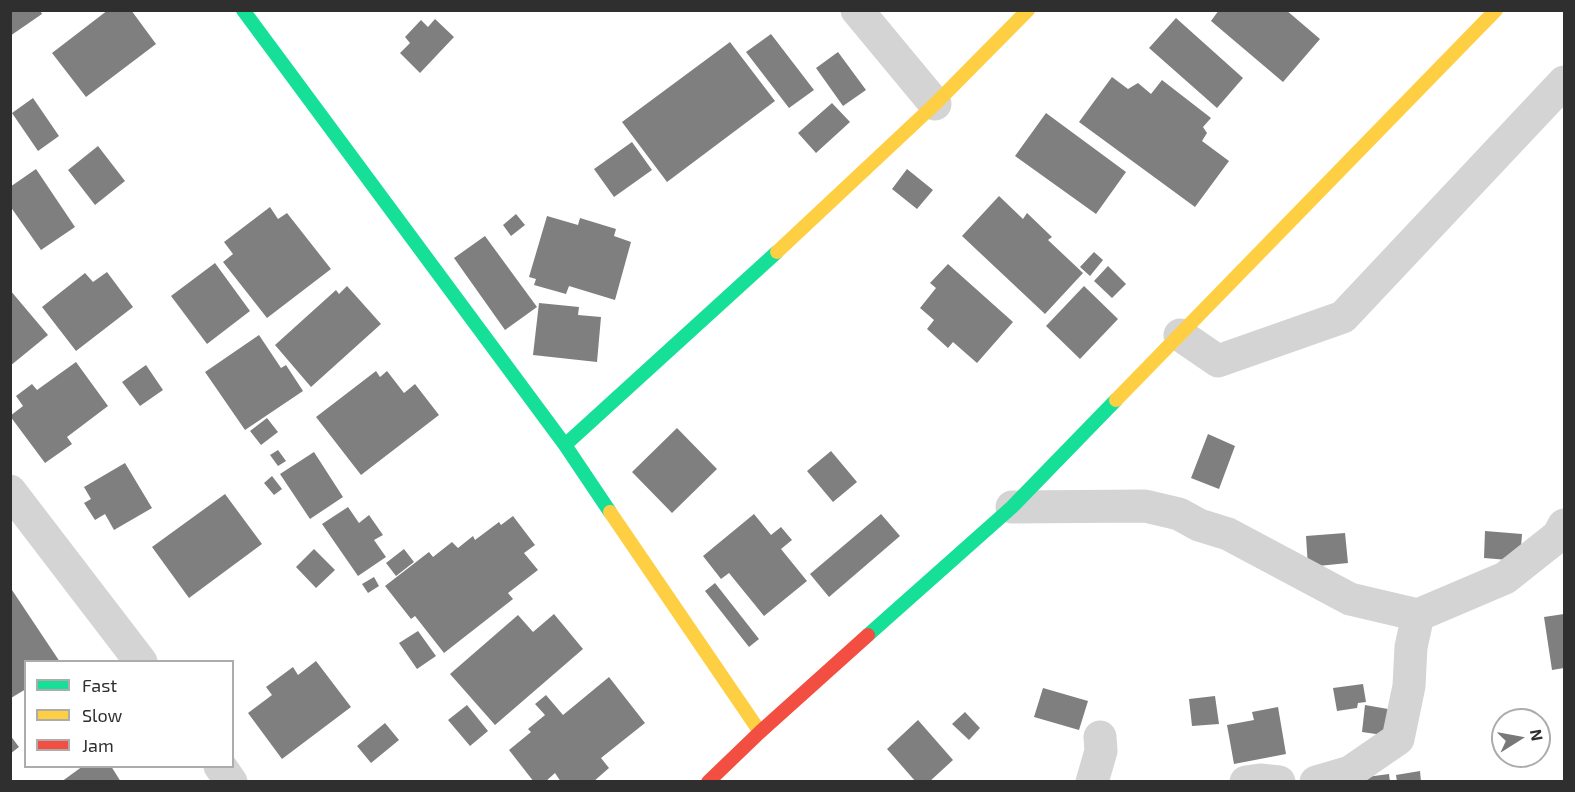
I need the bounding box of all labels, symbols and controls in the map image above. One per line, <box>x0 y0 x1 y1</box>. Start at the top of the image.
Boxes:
legend <box>24 660 234 768</box>
text: Fast <box>82 674 117 696</box>
text: Slow <box>82 704 122 726</box>
north arrow <box>1491 708 1551 768</box>
text: N <box>1527 727 1548 742</box>
text: Jam <box>82 734 114 756</box>

